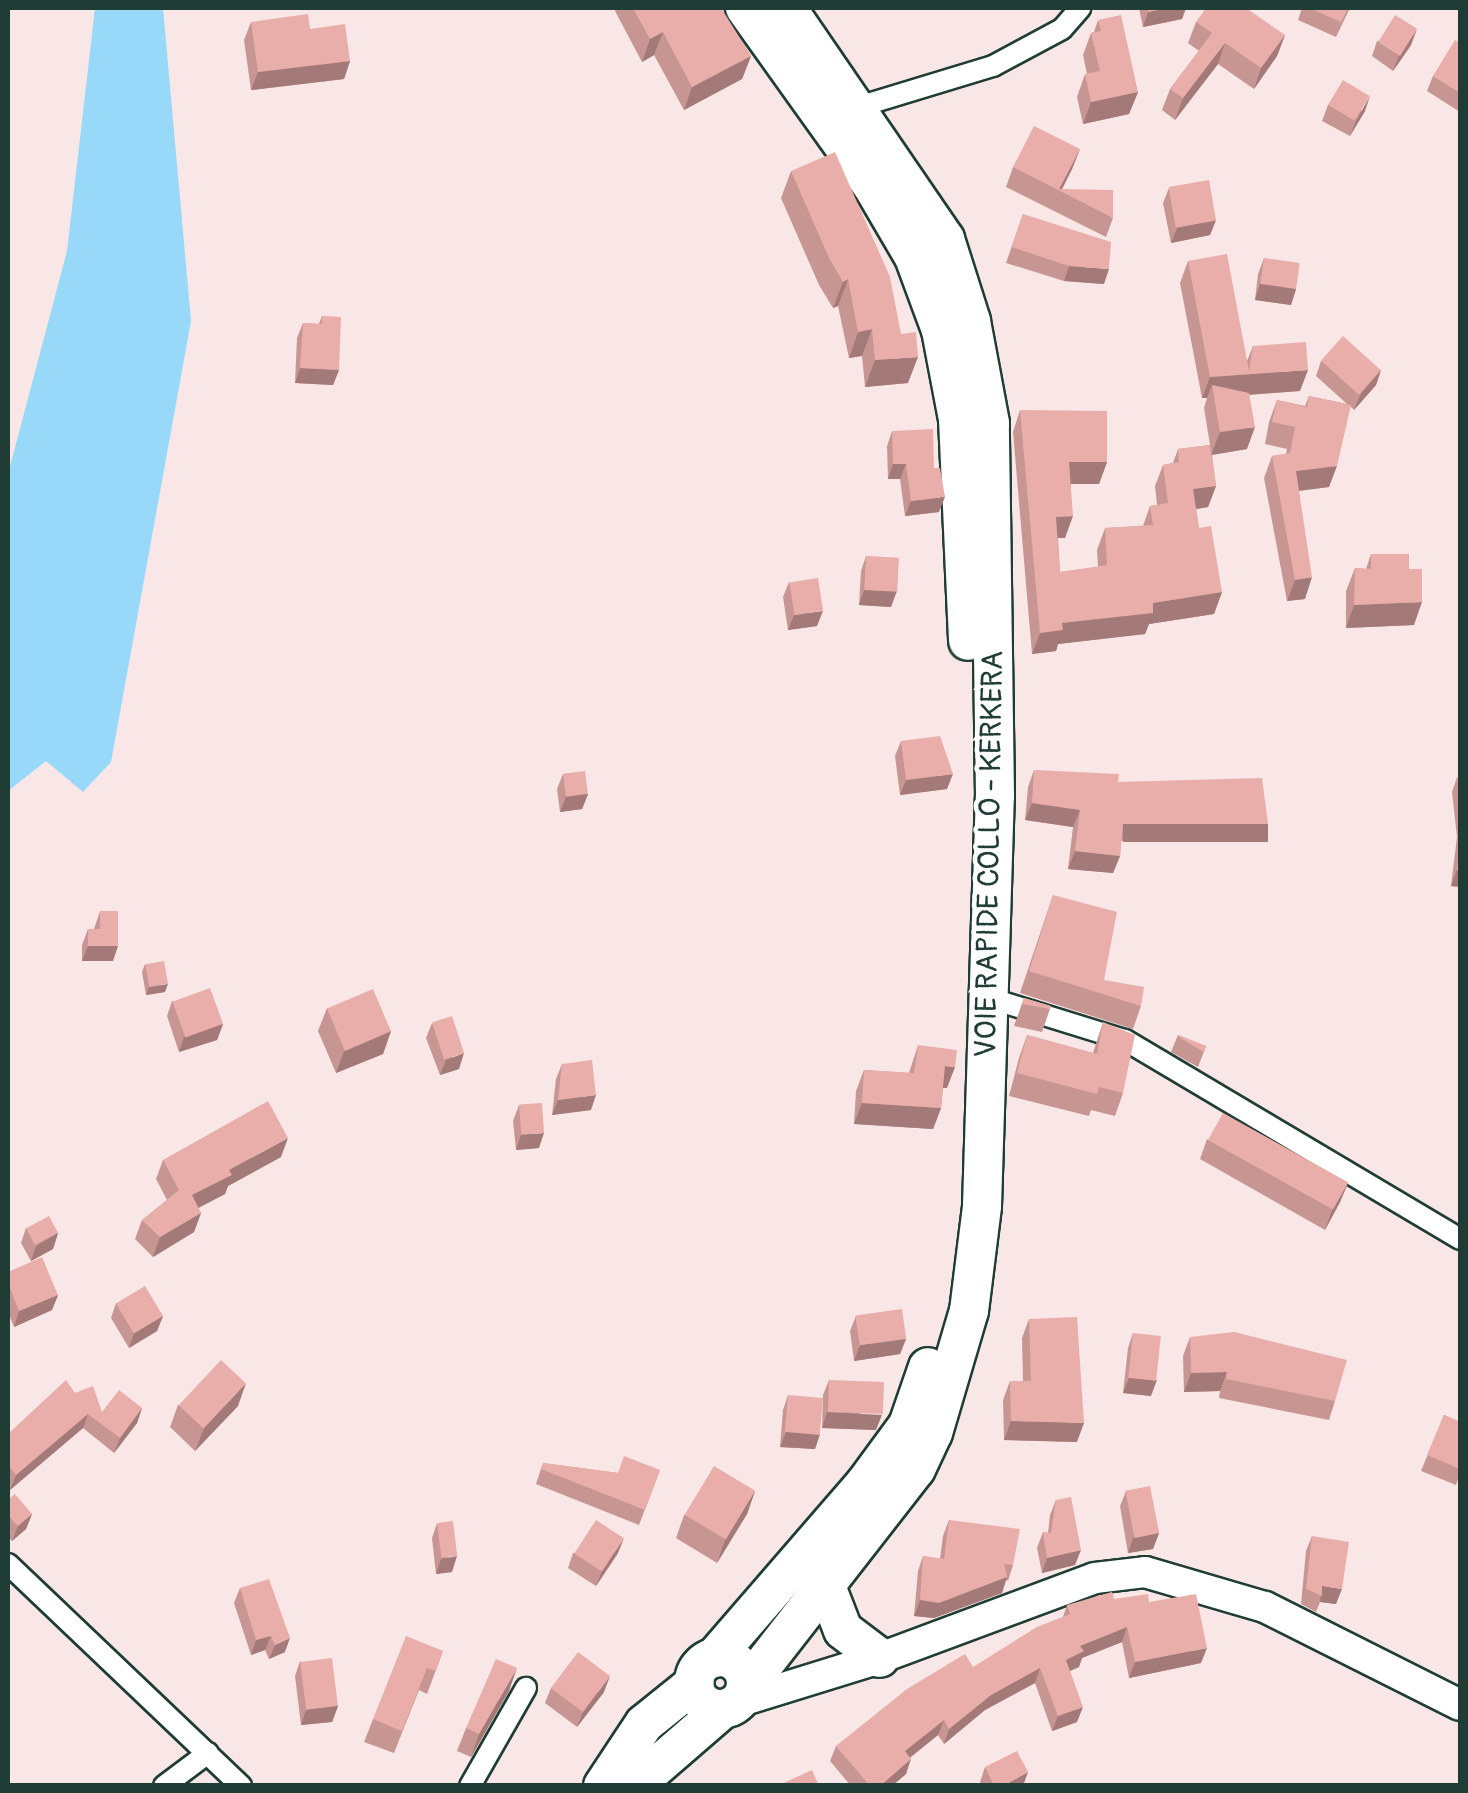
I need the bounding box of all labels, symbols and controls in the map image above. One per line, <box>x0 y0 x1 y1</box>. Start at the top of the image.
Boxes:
street label: VOIE RAPIDE COLLO - KERKERA <box>968 650 1012 1058</box>

